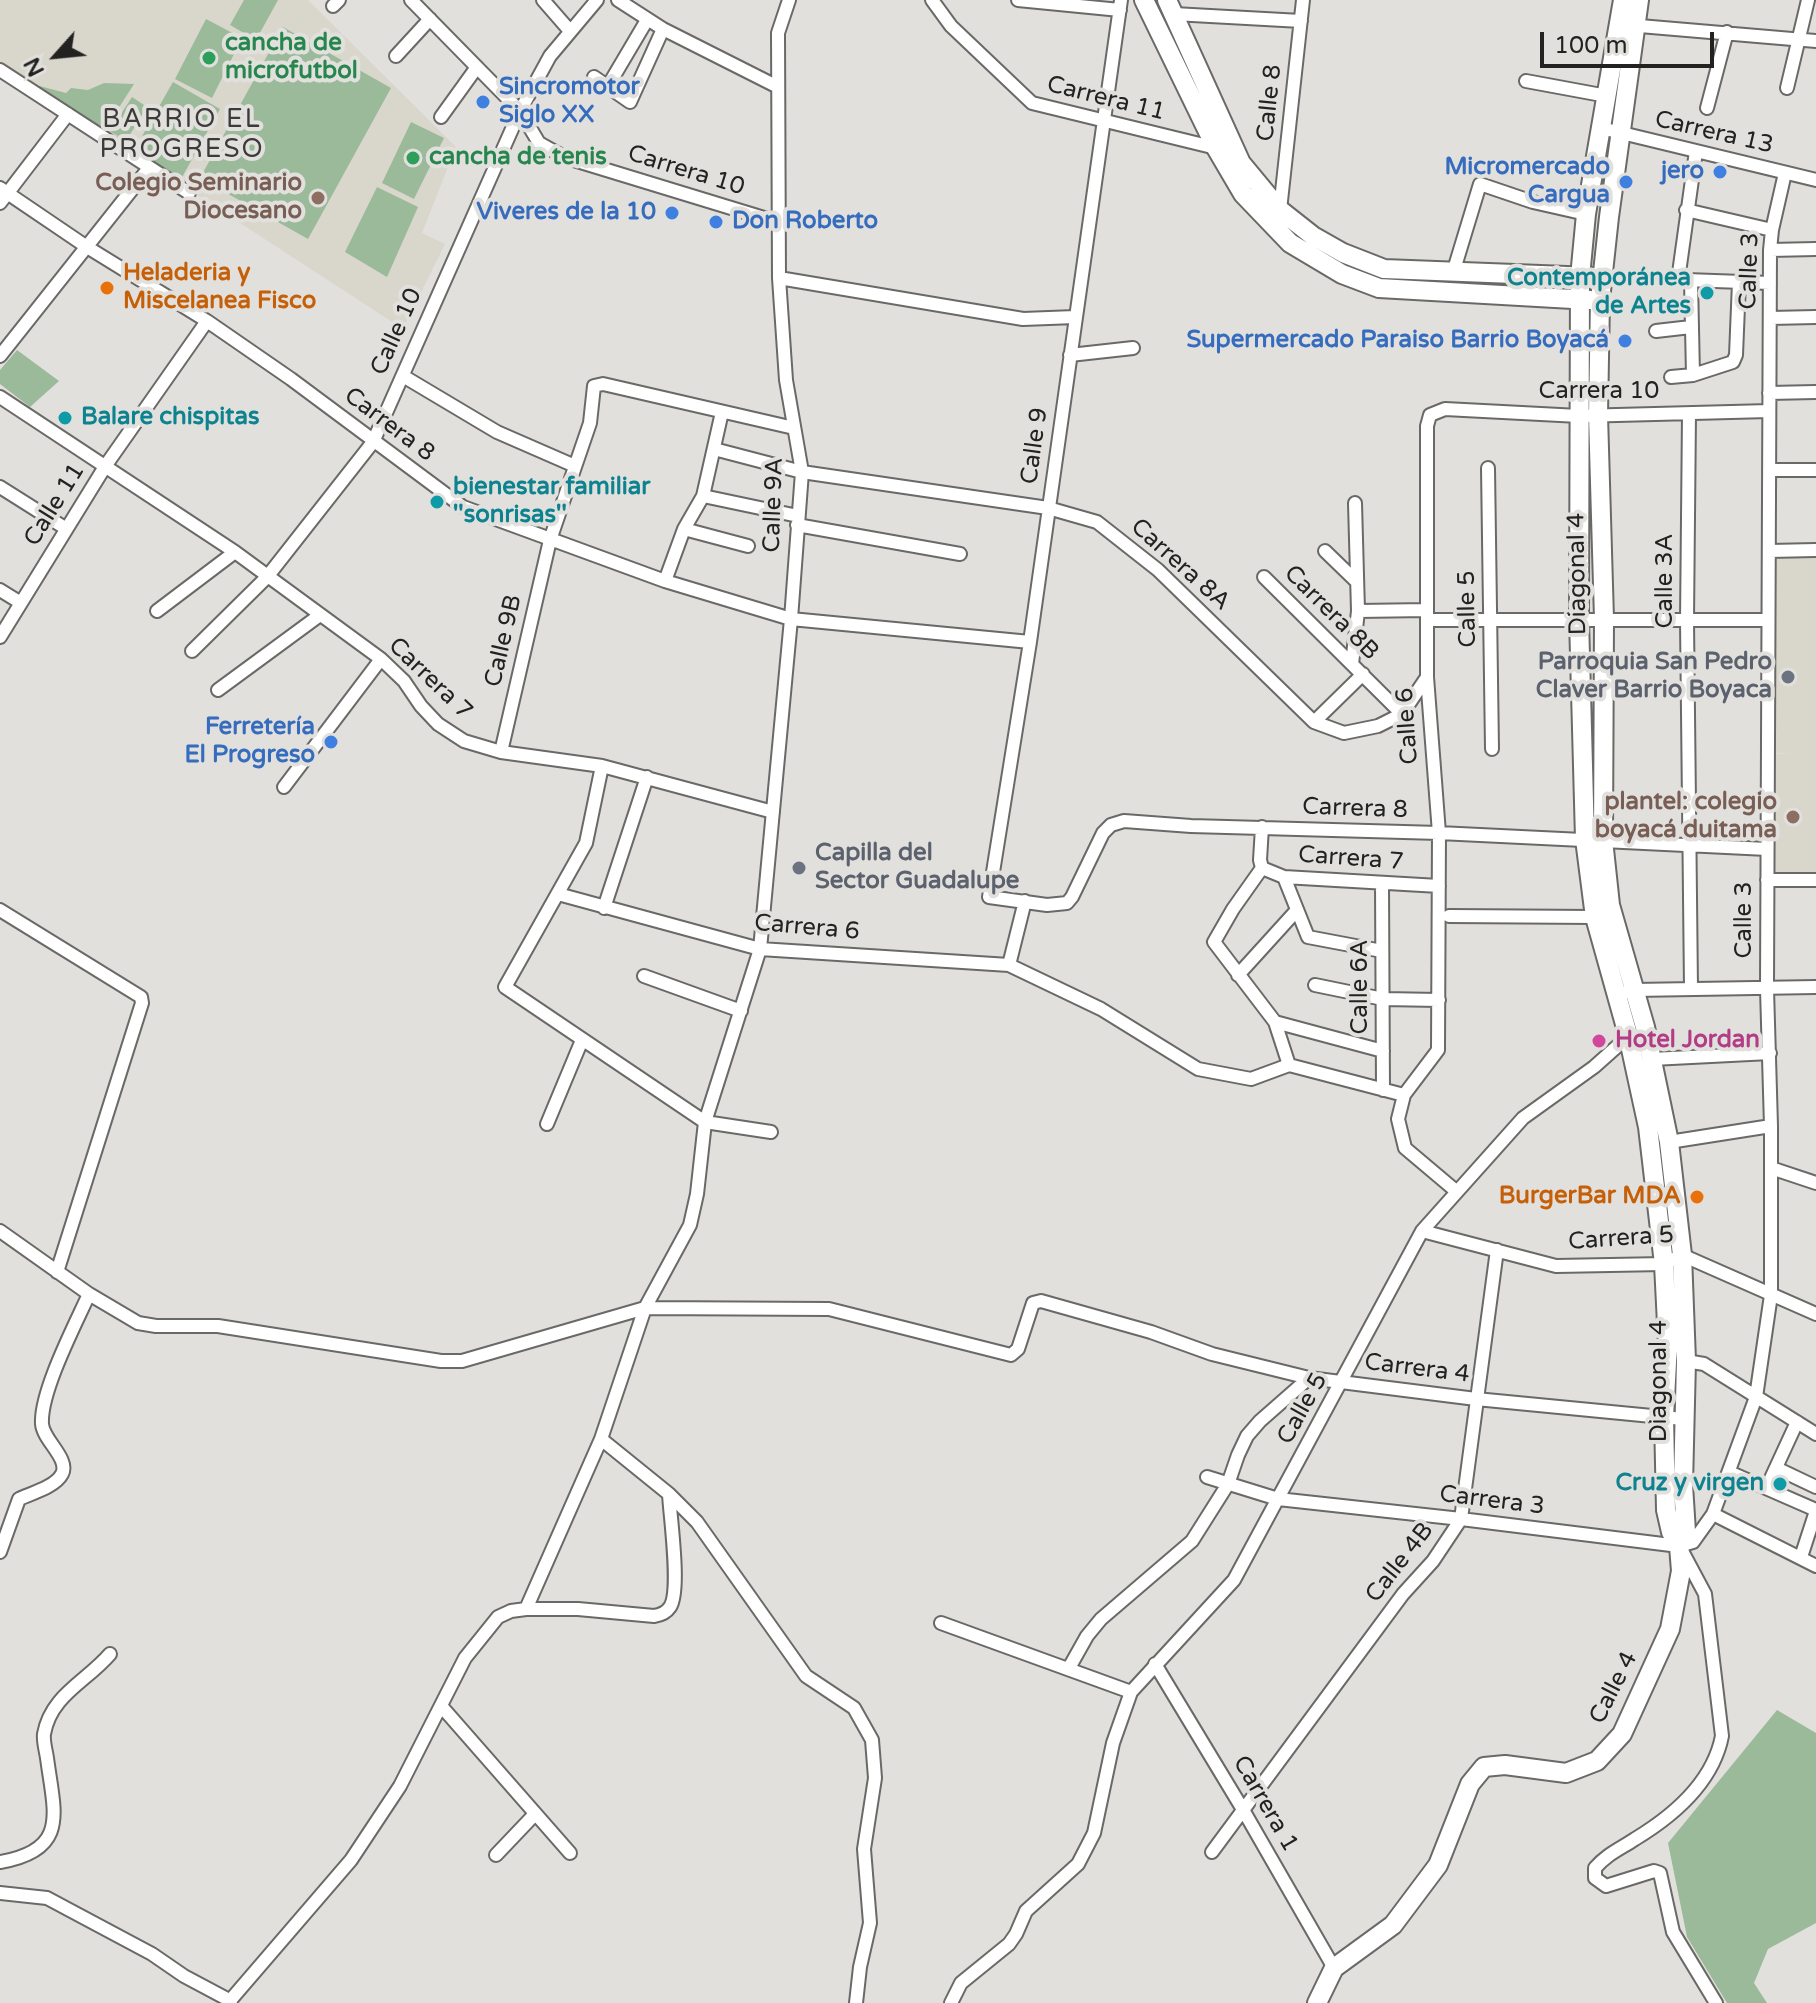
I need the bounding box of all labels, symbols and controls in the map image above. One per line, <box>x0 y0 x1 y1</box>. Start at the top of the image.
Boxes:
north arrow <box>16 16 96 96</box>
scale bar <box>1544 16 1718 66</box>
place label: cancha de microfutbol <box>225 30 358 86</box>
text: 100 m <box>1554 31 1628 60</box>
marker: cancha de microfutbol <box>200 49 218 67</box>
text: N <box>19 53 50 81</box>
street label: Calle 8 <box>1252 63 1288 143</box>
street label: Carrera 11 <box>1044 70 1168 128</box>
place label: Sincromotor Siglo XX <box>499 74 640 130</box>
marker: Sincromotor Siglo XX <box>474 93 492 111</box>
district label: BARRIO EL PROGRESO <box>99 104 265 166</box>
street label: Carrera 13 <box>1652 105 1776 161</box>
street label: Carrera 10 <box>624 140 748 202</box>
place label: cancha de tenis <box>429 144 607 172</box>
marker: cancha de tenis <box>404 149 422 167</box>
place label: Micromercado Cargua <box>1444 154 1610 210</box>
place label: jero <box>1661 158 1704 186</box>
marker: jero <box>1711 163 1729 181</box>
place label: Colegio Seminario Diocesano <box>95 170 302 226</box>
marker: Micromercado Cargua <box>1617 173 1635 191</box>
marker: Colegio Seminario Diocesano <box>309 189 327 207</box>
place label: Viveres de la 10 <box>476 199 656 227</box>
marker: Viveres de la 10 <box>663 204 681 222</box>
place label: Don Roberto <box>732 208 878 236</box>
marker: Don Roberto <box>707 213 725 231</box>
street label: Calle 3 <box>1734 232 1766 310</box>
place label: Heladeria y Miscelanea Fisco <box>123 260 316 316</box>
place label: Contemporánea de Artes <box>1507 265 1691 321</box>
marker: Heladeria y Miscelanea Fisco <box>98 279 116 297</box>
street label: Calle 10 <box>365 284 429 380</box>
marker: Contemporánea de Artes <box>1698 284 1716 302</box>
place label: Supermercado Paraiso Barrio Boyacá <box>1186 327 1609 355</box>
marker: Supermercado Paraiso Barrio Boyacá <box>1616 332 1634 350</box>
street label: Carrera 10 <box>1539 378 1659 406</box>
street label: Carrera 8 <box>338 382 440 468</box>
place label: Balare chispitas <box>81 404 259 432</box>
street label: Calle 9 <box>1015 406 1055 486</box>
marker: Balare chispitas <box>56 409 74 427</box>
street label: Calle 9A <box>758 457 790 553</box>
street label: Calle 11 <box>18 458 92 552</box>
place label: bienestar familiar ''sonrisas'' <box>453 474 650 530</box>
marker: bienestar familiar ''sonrisas'' <box>428 493 446 511</box>
street label: Carrera 8A <box>1124 513 1236 617</box>
street label: Diagonal 4 <box>1563 513 1593 635</box>
street label: Calle 3A <box>1652 534 1680 628</box>
street label: Carrera 8B <box>1278 560 1384 666</box>
street label: Calle 5 <box>1453 570 1483 648</box>
street label: Calle 9B <box>479 592 529 690</box>
street label: Carrera 7 <box>382 632 478 726</box>
place label: Parroquia San Pedro Claver Barrio Boyaca <box>1536 649 1772 705</box>
marker: Parroquia San Pedro Claver Barrio Boyaca <box>1779 668 1797 686</box>
street label: Calle 6 <box>1391 687 1425 765</box>
place label: Ferretería El Progreso <box>184 714 315 770</box>
marker: Ferretería El Progreso <box>322 733 340 751</box>
place label: plantel: colegio boyacá duitama <box>1595 789 1777 845</box>
street label: Carrera 8 <box>1302 793 1408 825</box>
marker: plantel: colegio boyacá duitama <box>1784 808 1802 826</box>
place label: Capilla del Sector Guadalupe <box>815 840 1019 896</box>
street label: Carrera 7 <box>1297 841 1405 877</box>
marker: Capilla del Sector Guadalupe <box>790 859 808 877</box>
street label: Calle 3 <box>1731 881 1759 959</box>
street label: Carrera 6 <box>753 909 861 947</box>
street label: Calle 6A <box>1347 940 1375 1034</box>
place label: Hotel Jordan <box>1615 1027 1760 1055</box>
marker: Hotel Jordan <box>1590 1032 1608 1050</box>
place label: BurgerBar MDA <box>1499 1183 1681 1211</box>
marker: BurgerBar MDA <box>1688 1188 1706 1206</box>
street label: Carrera 5 <box>1567 1221 1675 1257</box>
street label: Diagonal 4 <box>1646 1320 1674 1442</box>
street label: Carrera 4 <box>1363 1348 1471 1390</box>
street label: Calle 5 <box>1272 1368 1334 1450</box>
place label: Cruz y virgen <box>1615 1470 1764 1498</box>
marker: Cruz y virgen <box>1771 1475 1789 1493</box>
street label: Carrera 3 <box>1438 1480 1546 1522</box>
street label: Calle 4B <box>1360 1517 1440 1609</box>
street label: Calle 4 <box>1584 1647 1644 1729</box>
street label: Carrera 1 <box>1226 1751 1304 1857</box>

